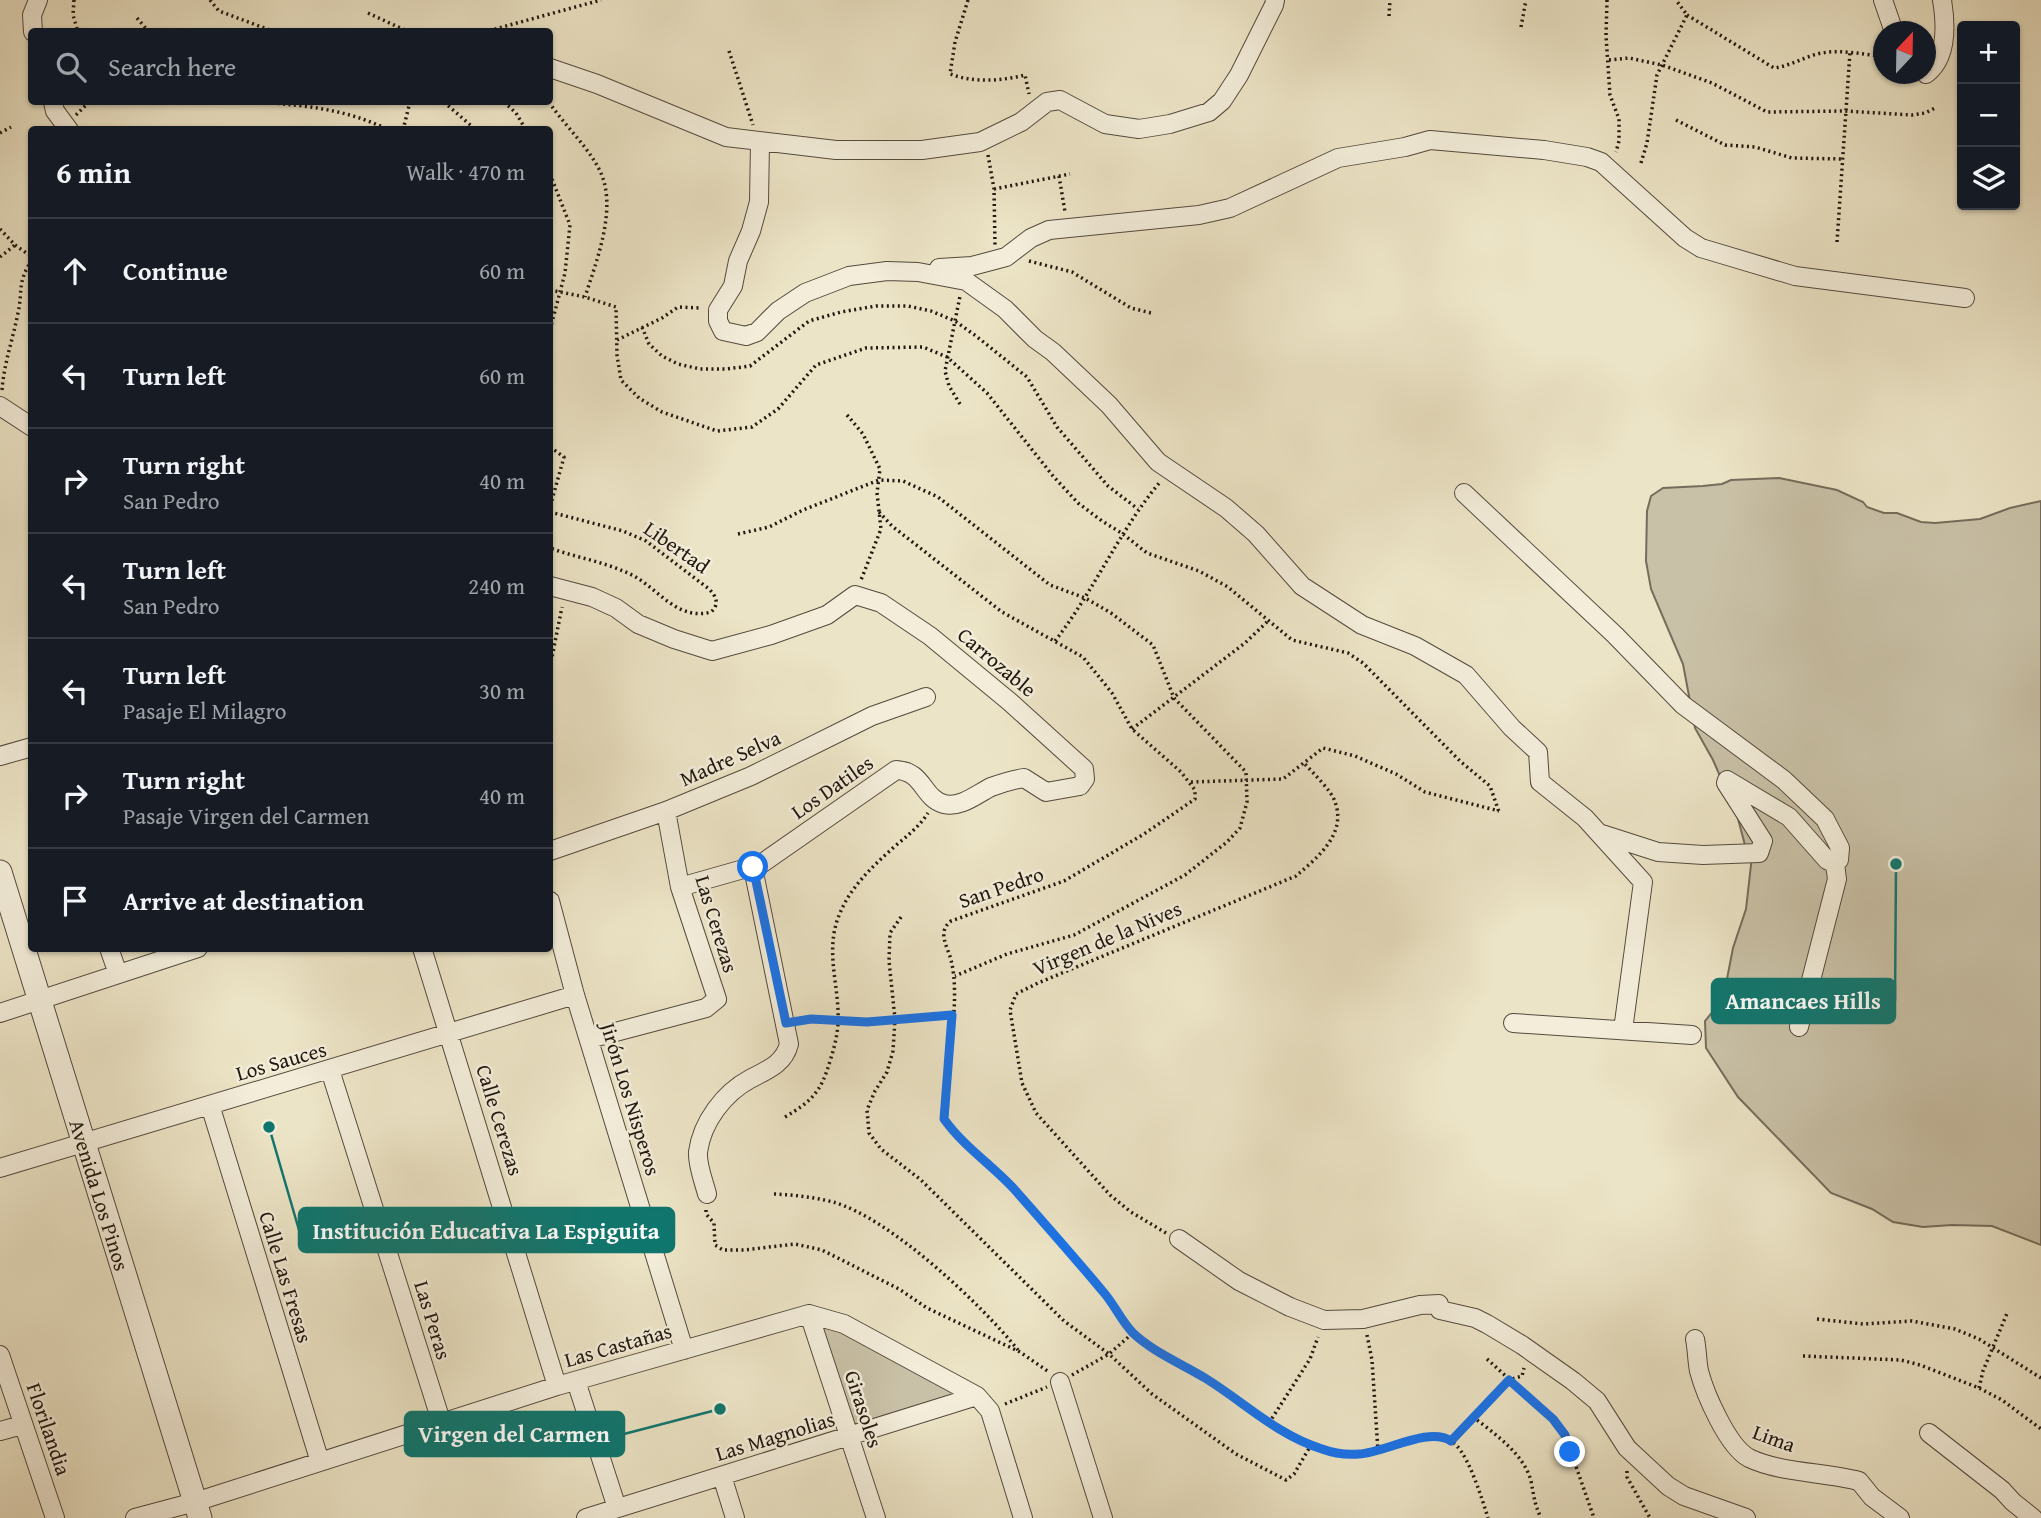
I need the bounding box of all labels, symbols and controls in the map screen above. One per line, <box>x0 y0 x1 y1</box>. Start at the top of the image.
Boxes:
north arrow <box>1873 21 1936 84</box>
map controls <box>1957 21 2020 210</box>
button: + <box>1957 21 2020 84</box>
search box <box>28 28 553 105</box>
text: Search here <box>108 47 236 86</box>
icon: search <box>52 48 90 86</box>
button: − <box>1957 84 2020 147</box>
button: layers <box>1957 147 2020 210</box>
text: 6 min <box>56 150 131 194</box>
text: Walk · 470 m <box>406 155 525 188</box>
text: Continue <box>123 251 228 290</box>
icon: ahead <box>56 252 94 290</box>
text: 60 m <box>479 254 525 287</box>
text: Turn left <box>123 356 226 395</box>
icon: left <box>56 357 94 395</box>
text: 60 m <box>479 359 525 392</box>
text: Turn right <box>123 445 245 484</box>
icon: right <box>56 462 94 500</box>
text: 40 m <box>479 464 525 497</box>
text: San Pedro <box>123 484 219 517</box>
street label: Libertad <box>638 513 717 581</box>
text: Turn left <box>123 550 226 589</box>
icon: left <box>56 567 94 605</box>
text: 240 m <box>468 569 525 602</box>
text: San Pedro <box>123 589 219 622</box>
street label: Carrozable <box>951 620 1043 704</box>
text: Turn left <box>123 655 226 694</box>
icon: left <box>56 672 94 710</box>
text: 30 m <box>479 674 525 707</box>
text: Pasaje El Milagro <box>123 694 286 727</box>
street label: Madre Selva <box>675 722 785 794</box>
street label: Los Datiles <box>785 747 879 827</box>
text: Turn right <box>123 760 245 799</box>
icon: right <box>56 777 94 815</box>
text: 40 m <box>479 779 525 812</box>
text: Pasaje Virgen del Carmen <box>123 799 369 832</box>
route start <box>737 851 768 882</box>
street label: San Pedro <box>954 858 1048 916</box>
street label: Las Cerezas <box>688 872 746 976</box>
text: Arrive at destination <box>123 881 364 920</box>
icon: arrive <box>56 882 94 920</box>
street label: Virgen de la Nives <box>1028 893 1186 983</box>
callout: Amancaes Hills <box>1712 979 1895 1023</box>
text: Amancaes Hills <box>1725 984 1881 1017</box>
street label: Jirón Los Nisperos <box>592 1016 669 1179</box>
street label: Los Sauces <box>232 1033 330 1089</box>
street label: Calle Cerezas <box>468 1061 532 1179</box>
street label: Avenida Los Pinos <box>62 1115 138 1274</box>
street label: Calle Las Fresas <box>251 1208 321 1346</box>
callout: Institución Educativa La Espiguita <box>299 1208 674 1252</box>
text: Institución Educativa La Espiguita <box>313 1214 660 1247</box>
street label: Las Peras <box>406 1277 460 1363</box>
street label: Las Castañas <box>561 1315 675 1375</box>
street label: Girasoles <box>837 1366 891 1452</box>
street label: Florilandia <box>19 1379 79 1480</box>
street label: Las Magnolias <box>712 1403 838 1469</box>
callout: Virgen del Carmen <box>405 1412 624 1456</box>
street label: Lima <box>1748 1416 1800 1460</box>
text: Virgen del Carmen <box>418 1417 610 1450</box>
route end <box>1554 1436 1585 1467</box>

